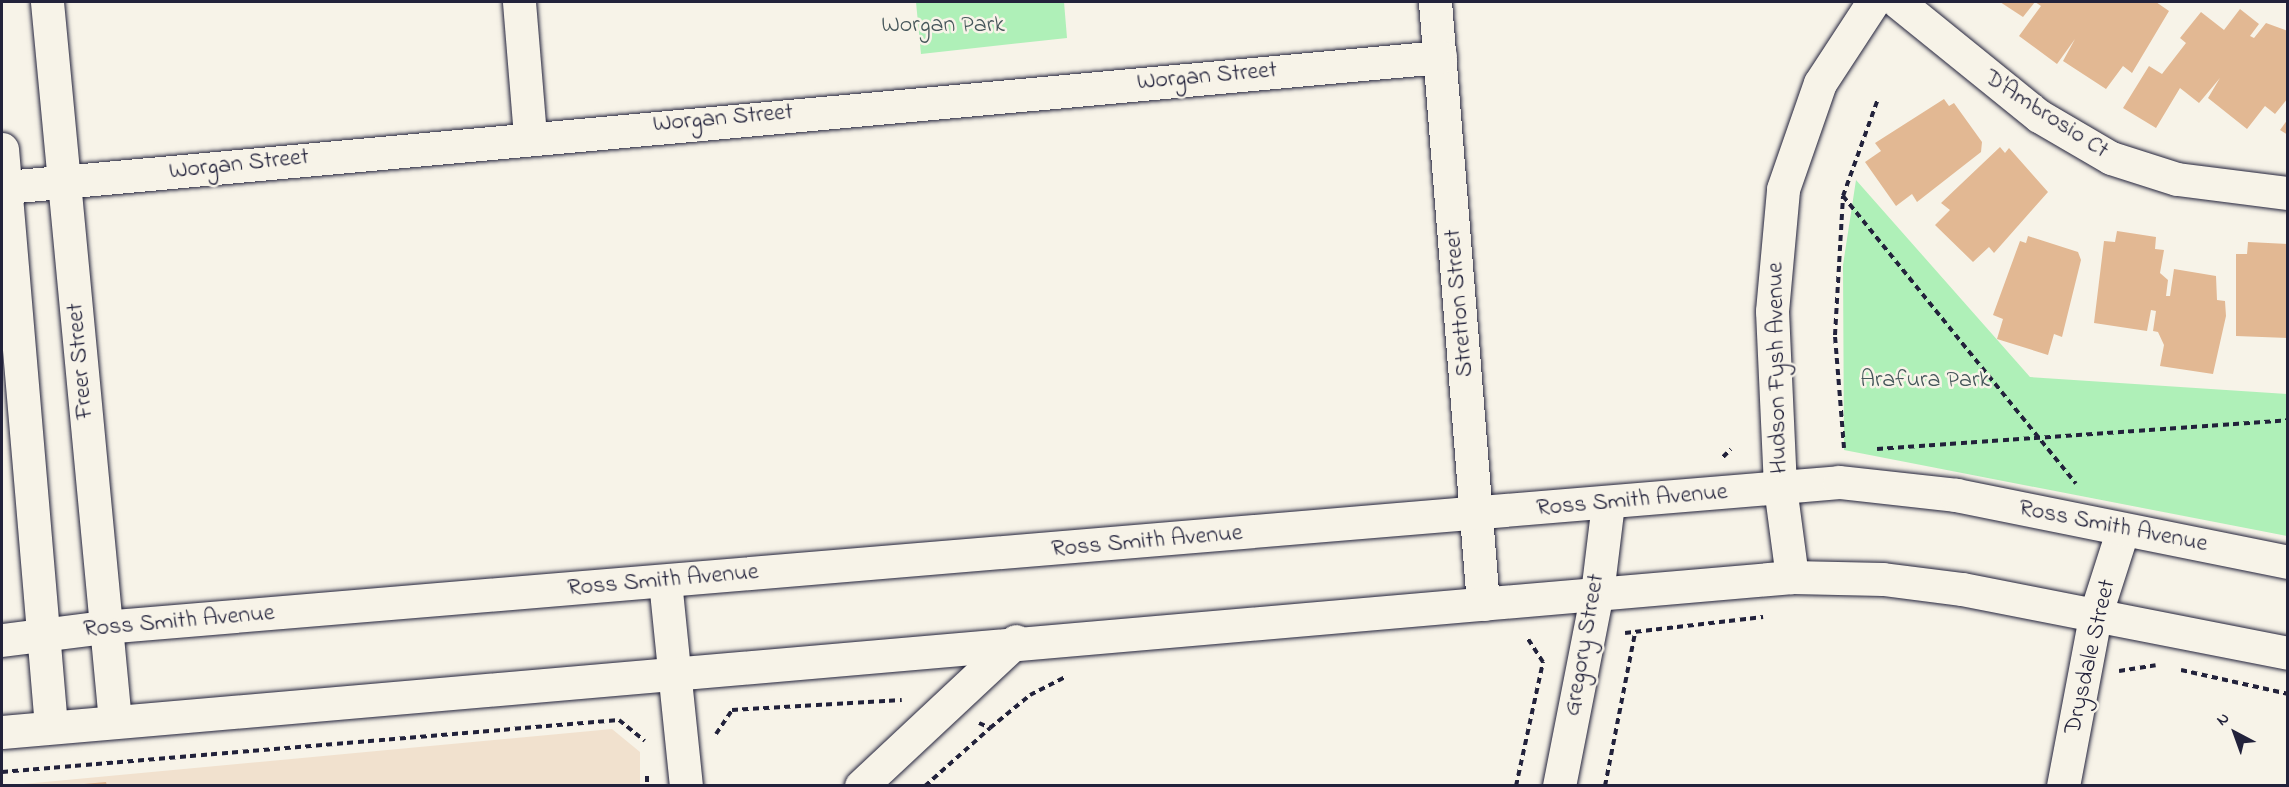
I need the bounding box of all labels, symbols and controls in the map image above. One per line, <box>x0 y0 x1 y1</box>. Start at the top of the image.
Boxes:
park label: Worgan Park <box>881 12 1005 40</box>
street label: Worgan Street <box>1136 57 1278 97</box>
street label: D'Ambrosio Ct <box>1978 64 2114 166</box>
street label: Worgan Street <box>652 99 794 139</box>
street label: Worgan Street <box>168 143 310 187</box>
street label: Stretton Street <box>1439 228 1481 378</box>
street label: Hudson Fysh Avenue <box>1762 262 1794 474</box>
street label: Freer Street <box>62 302 100 420</box>
park label: Arafura Park <box>1860 367 1990 395</box>
street label: Ross Smith Avenue <box>1535 478 1729 524</box>
street label: Ross Smith Avenue <box>2016 495 2210 559</box>
street label: Ross Smith Avenue <box>1050 519 1244 565</box>
street label: Ross Smith Avenue <box>566 558 760 604</box>
street label: Gregory Street <box>1558 572 1612 718</box>
street label: Drysdale Street <box>2059 577 2123 737</box>
street label: Ross Smith Avenue <box>82 599 276 645</box>
north arrow <box>2205 703 2265 763</box>
text: N <box>2211 707 2235 732</box>

